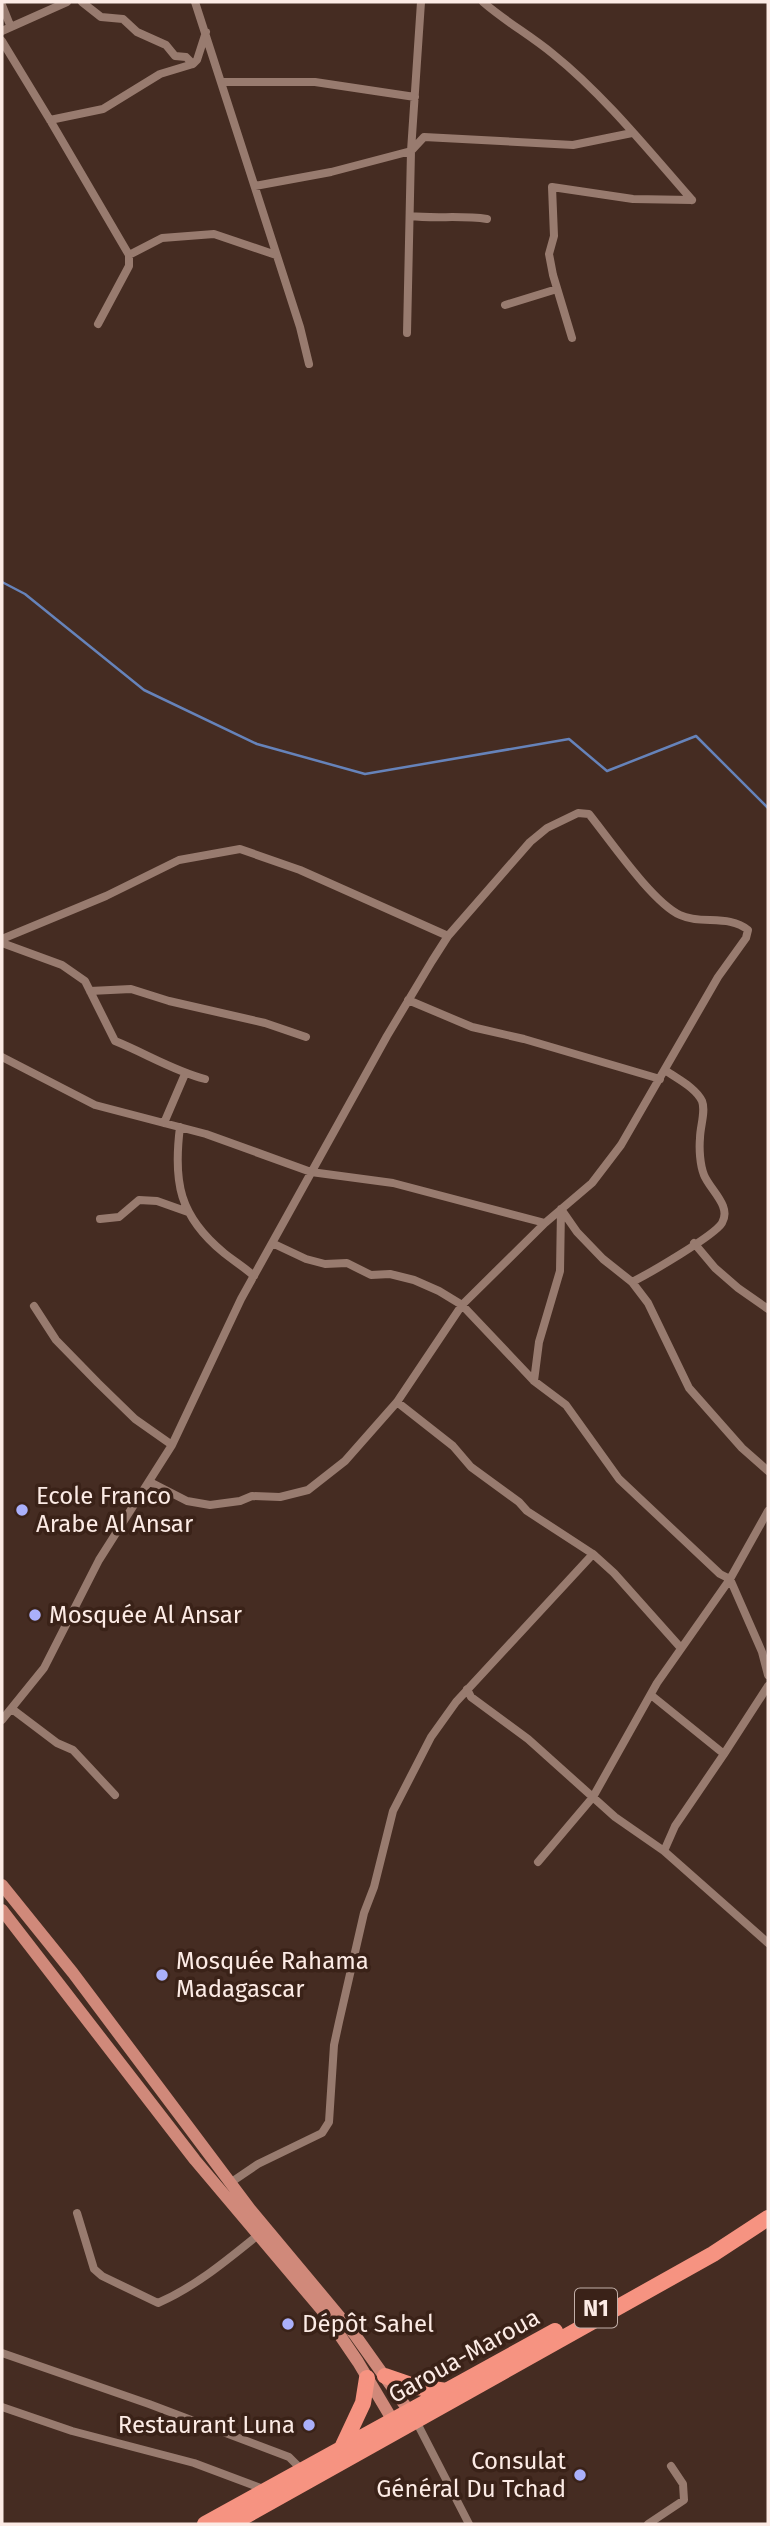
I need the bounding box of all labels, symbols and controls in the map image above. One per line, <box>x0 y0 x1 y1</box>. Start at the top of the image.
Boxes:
place label: Ecole Franco Arabe Al Ansar <box>36 1482 194 1538</box>
marker: Ecole Franco Arabe Al Ansar <box>14 1502 30 1518</box>
place label: Mosquée Al Ansar <box>49 1601 243 1629</box>
marker: Mosquée Al Ansar <box>27 1607 43 1623</box>
place label: Mosquée Rahama Madagascar <box>176 1947 369 2003</box>
marker: Mosquée Rahama Madagascar <box>154 1967 170 1983</box>
road number: N1 <box>575 2288 617 2328</box>
street label: Garoua-Maroua <box>384 2303 544 2409</box>
place label: Dépôt Sahel <box>302 2310 434 2338</box>
marker: Dépôt Sahel <box>280 2316 296 2332</box>
place label: Restaurant Luna <box>118 2411 295 2439</box>
marker: Restaurant Luna <box>301 2417 317 2433</box>
place label: Consulat Général Du Tchad <box>376 2447 566 2503</box>
marker: Consulat Général Du Tchad <box>572 2467 588 2483</box>

